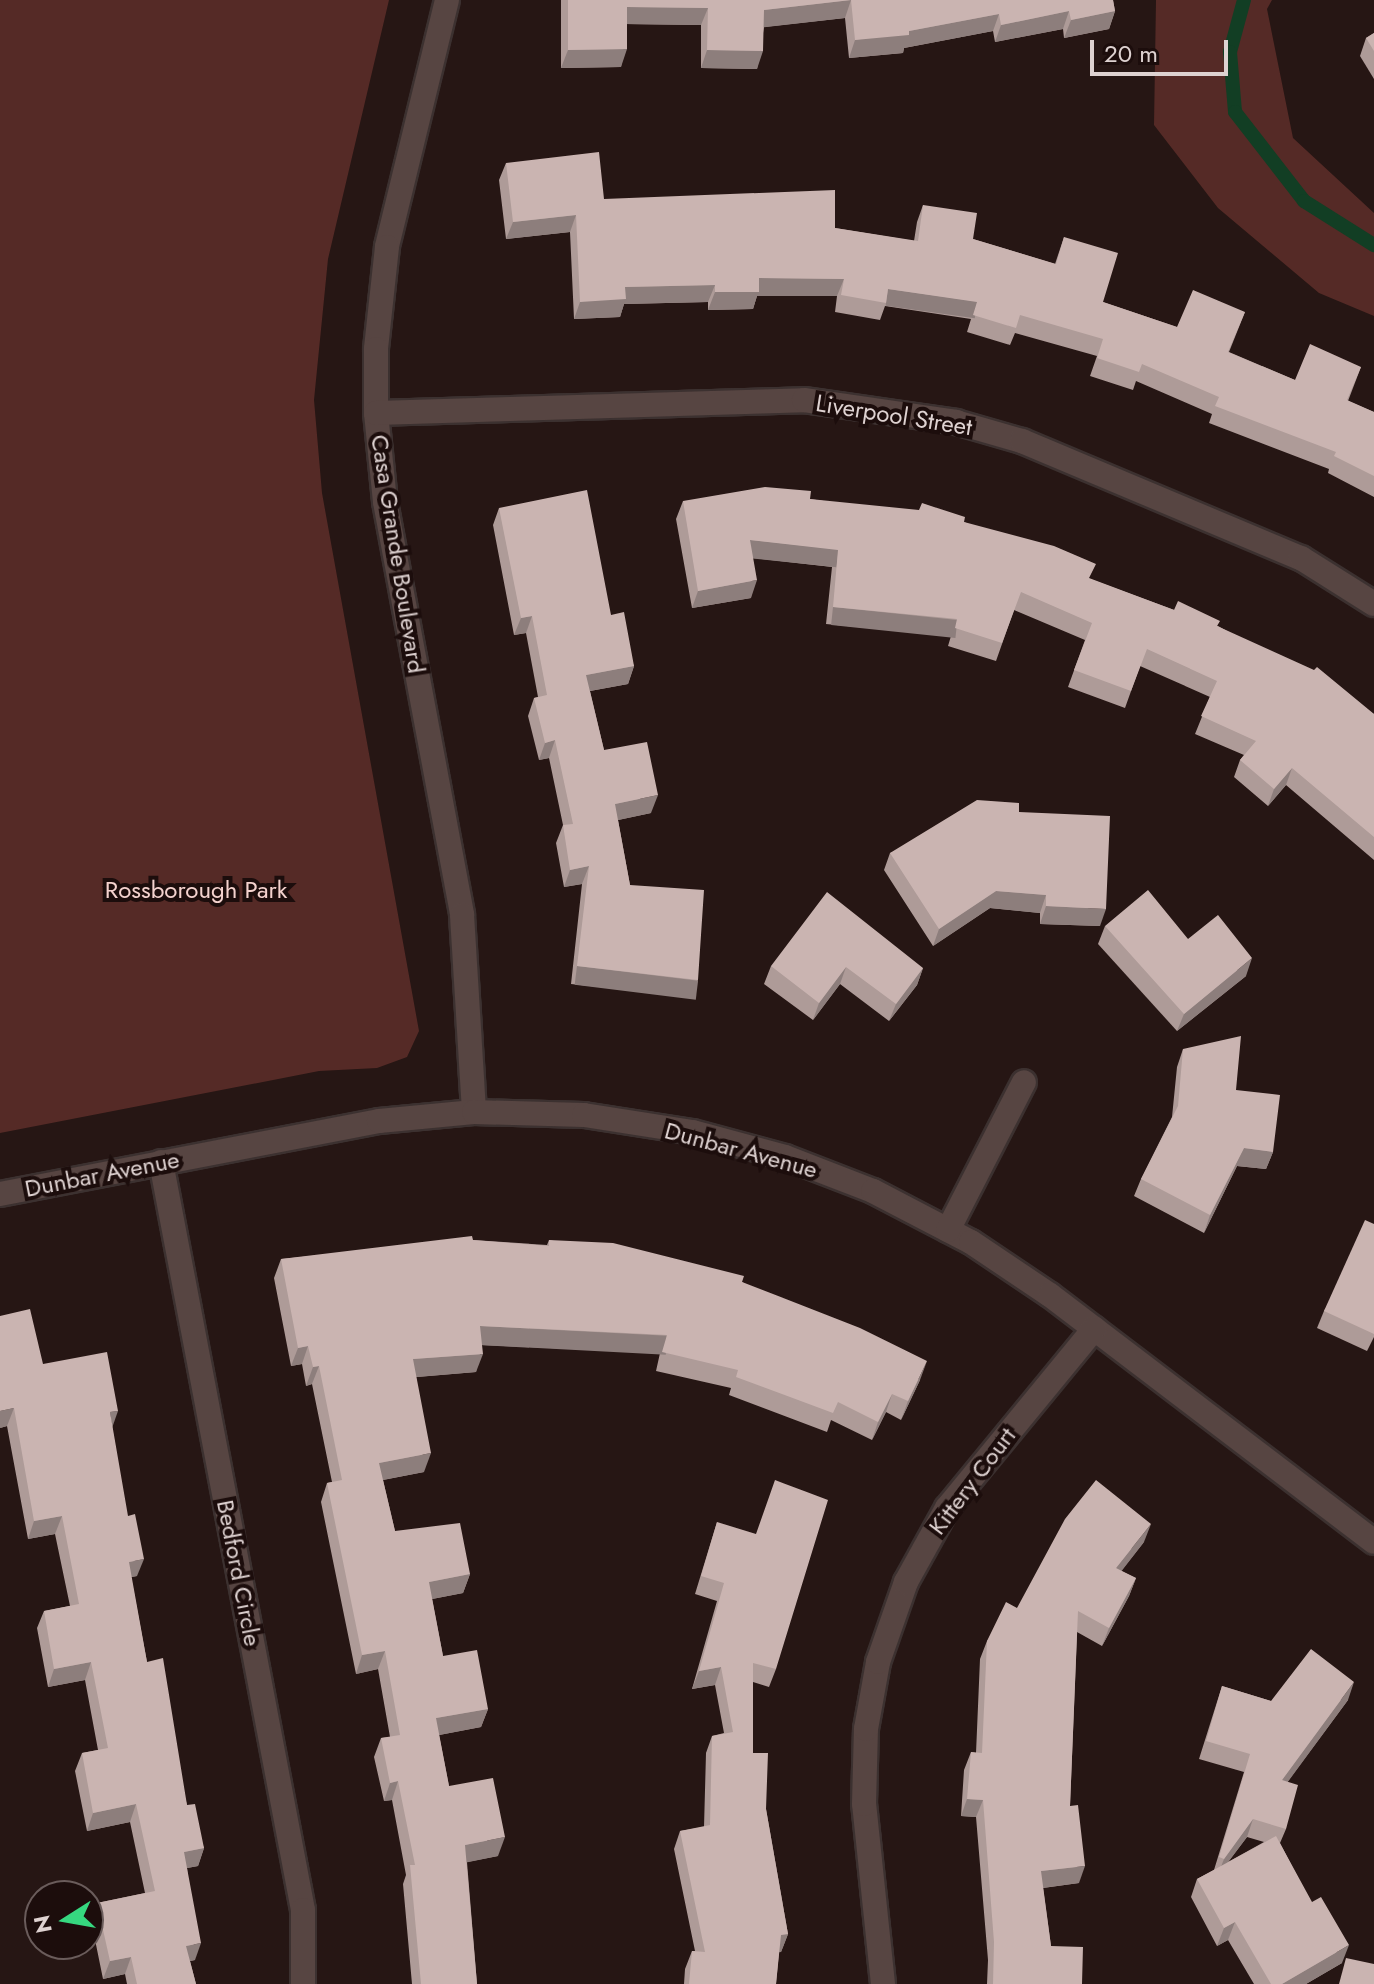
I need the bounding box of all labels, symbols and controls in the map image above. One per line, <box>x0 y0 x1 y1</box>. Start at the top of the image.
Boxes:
scale bar <box>1094 24 1232 74</box>
text: 20 m <box>1104 36 1158 71</box>
street label: Liverpool Street <box>814 388 974 442</box>
street label: Casa Grande Boulevard <box>365 433 431 675</box>
park label: Rossborough Park <box>105 876 287 904</box>
street label: Dunbar Avenue <box>661 1116 821 1184</box>
street label: Dunbar Avenue <box>22 1145 182 1203</box>
street label: Kittery Court <box>922 1422 1022 1540</box>
street label: Bedford Circle <box>211 1497 267 1649</box>
north arrow <box>24 1880 104 1960</box>
text: N <box>25 1913 60 1936</box>

